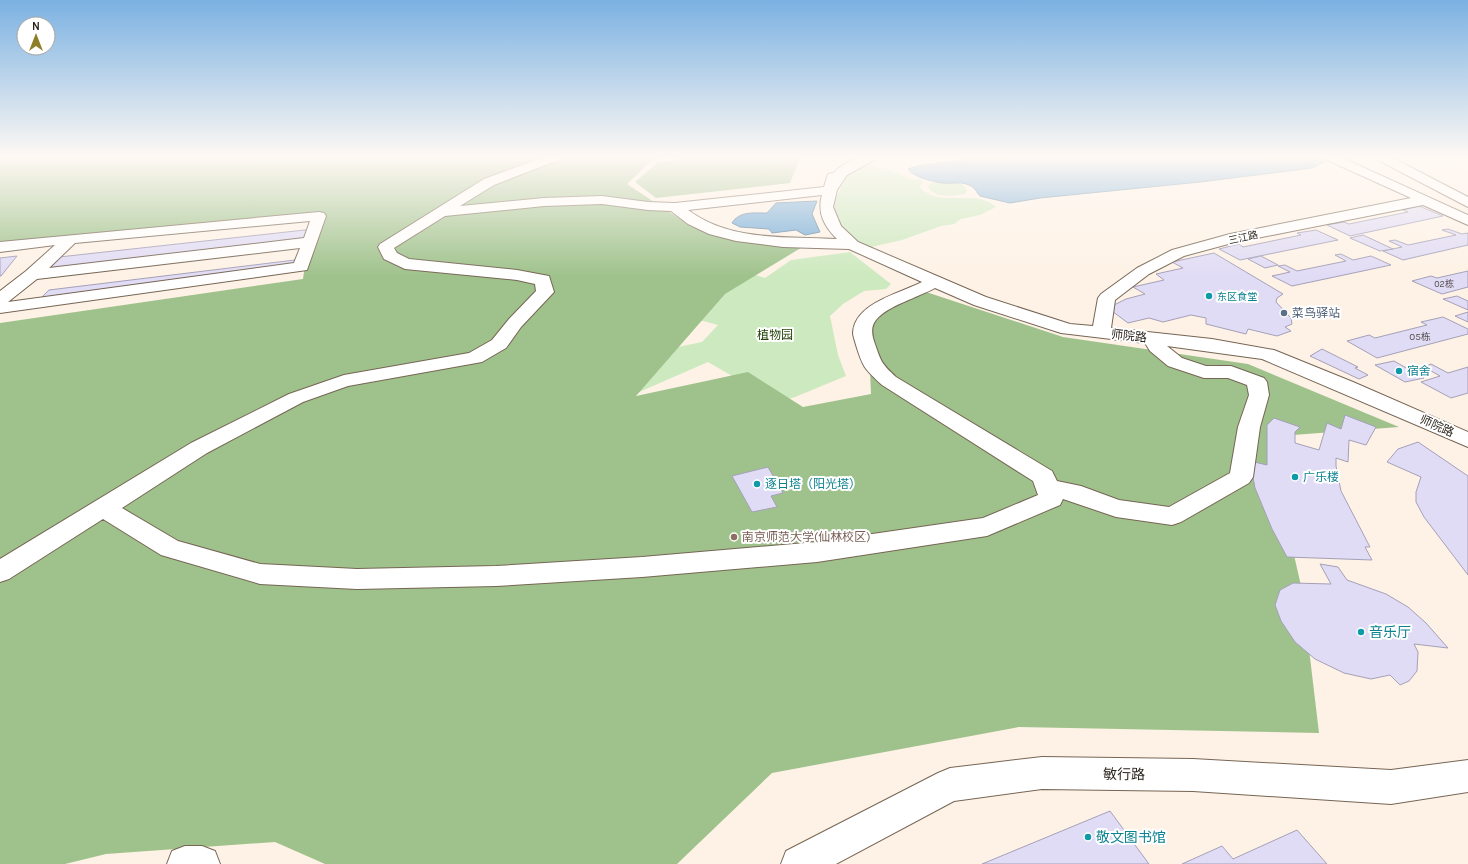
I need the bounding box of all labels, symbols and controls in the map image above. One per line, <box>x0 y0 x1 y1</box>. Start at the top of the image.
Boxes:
north arrow <box>16 16 56 56</box>
text: N <box>32 20 40 33</box>
street label: 三江路 <box>1227 229 1259 247</box>
house number: 02栋 <box>1434 278 1454 289</box>
marker: 东区食堂 <box>1204 291 1214 301</box>
place label: 东区食堂 <box>1217 291 1257 303</box>
place label: 菜鸟驿站 <box>1292 306 1340 320</box>
marker: 菜鸟驿站 <box>1279 308 1289 318</box>
street label: 师院路 <box>1110 327 1148 345</box>
park label: 植物园 <box>757 328 793 342</box>
house number: 05栋 <box>1409 331 1431 343</box>
place label: 宿舍 <box>1407 364 1431 378</box>
marker: 宿舍 <box>1394 366 1404 376</box>
street label: 师院路 <box>1418 412 1456 440</box>
place label: 广乐楼 <box>1303 470 1339 484</box>
marker: 广乐楼 <box>1290 472 1300 482</box>
place label: 逐日塔（阳光塔） <box>765 477 861 491</box>
marker: 逐日塔（阳光塔） <box>752 479 762 489</box>
place label: 南京师范大学(仙林校区) <box>742 530 871 544</box>
marker: 南京师范大学(仙林校区) <box>729 532 739 542</box>
place label: 音乐厅 <box>1369 624 1411 641</box>
marker: 音乐厅 <box>1356 627 1366 637</box>
street label: 敏行路 <box>1103 766 1145 783</box>
place label: 敬文图书馆 <box>1096 829 1166 846</box>
marker: 敬文图书馆 <box>1083 832 1093 842</box>

